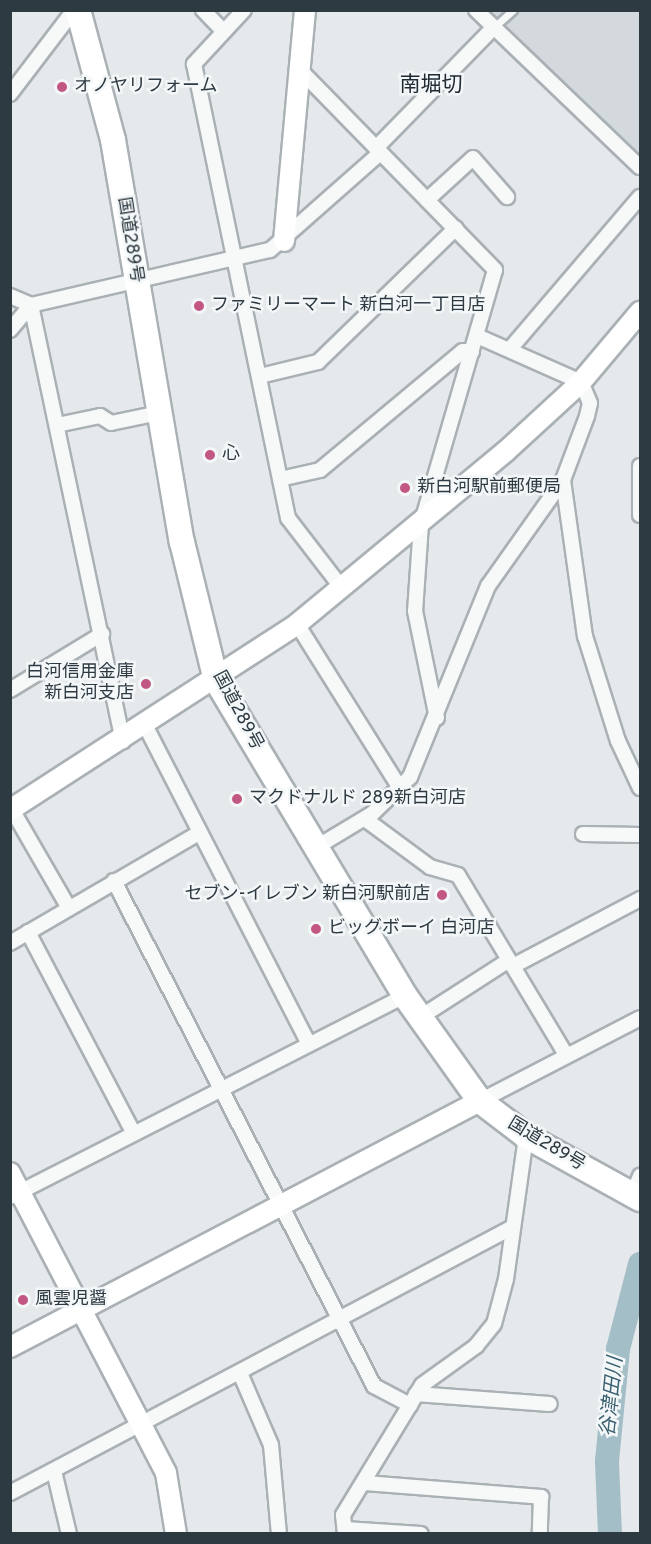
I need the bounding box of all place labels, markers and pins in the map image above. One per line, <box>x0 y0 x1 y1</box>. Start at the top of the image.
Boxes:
place label: オノヤリフォーム <box>74 76 218 98</box>
marker: オノヤリフォーム <box>55 80 69 94</box>
place label: ファミリーマート 新白河一丁目店 <box>211 295 485 317</box>
marker: ファミリーマート 新白河一丁目店 <box>192 299 206 313</box>
place label: 心 <box>222 444 240 466</box>
marker: 心 <box>203 448 217 462</box>
place label: 新白河駅前郵便局 <box>417 477 561 499</box>
marker: 新白河駅前郵便局 <box>398 481 412 495</box>
place label: 白河信用金庫 新白河支店 <box>26 663 134 706</box>
marker: 白河信用金庫 新白河支店 <box>139 677 153 691</box>
place label: マクドナルド 289新白河店 <box>249 788 466 810</box>
marker: マクドナルド 289新白河店 <box>230 792 244 806</box>
place label: セブン‐イレブン 新白河駅前店 <box>185 884 430 906</box>
marker: セブン‐イレブン 新白河駅前店 <box>435 888 449 902</box>
place label: ビッグボーイ 白河店 <box>328 918 494 940</box>
marker: ビッグボーイ 白河店 <box>309 922 323 936</box>
place label: 風雲児醤 <box>35 1289 107 1311</box>
marker: 風雲児醤 <box>16 1293 30 1307</box>

